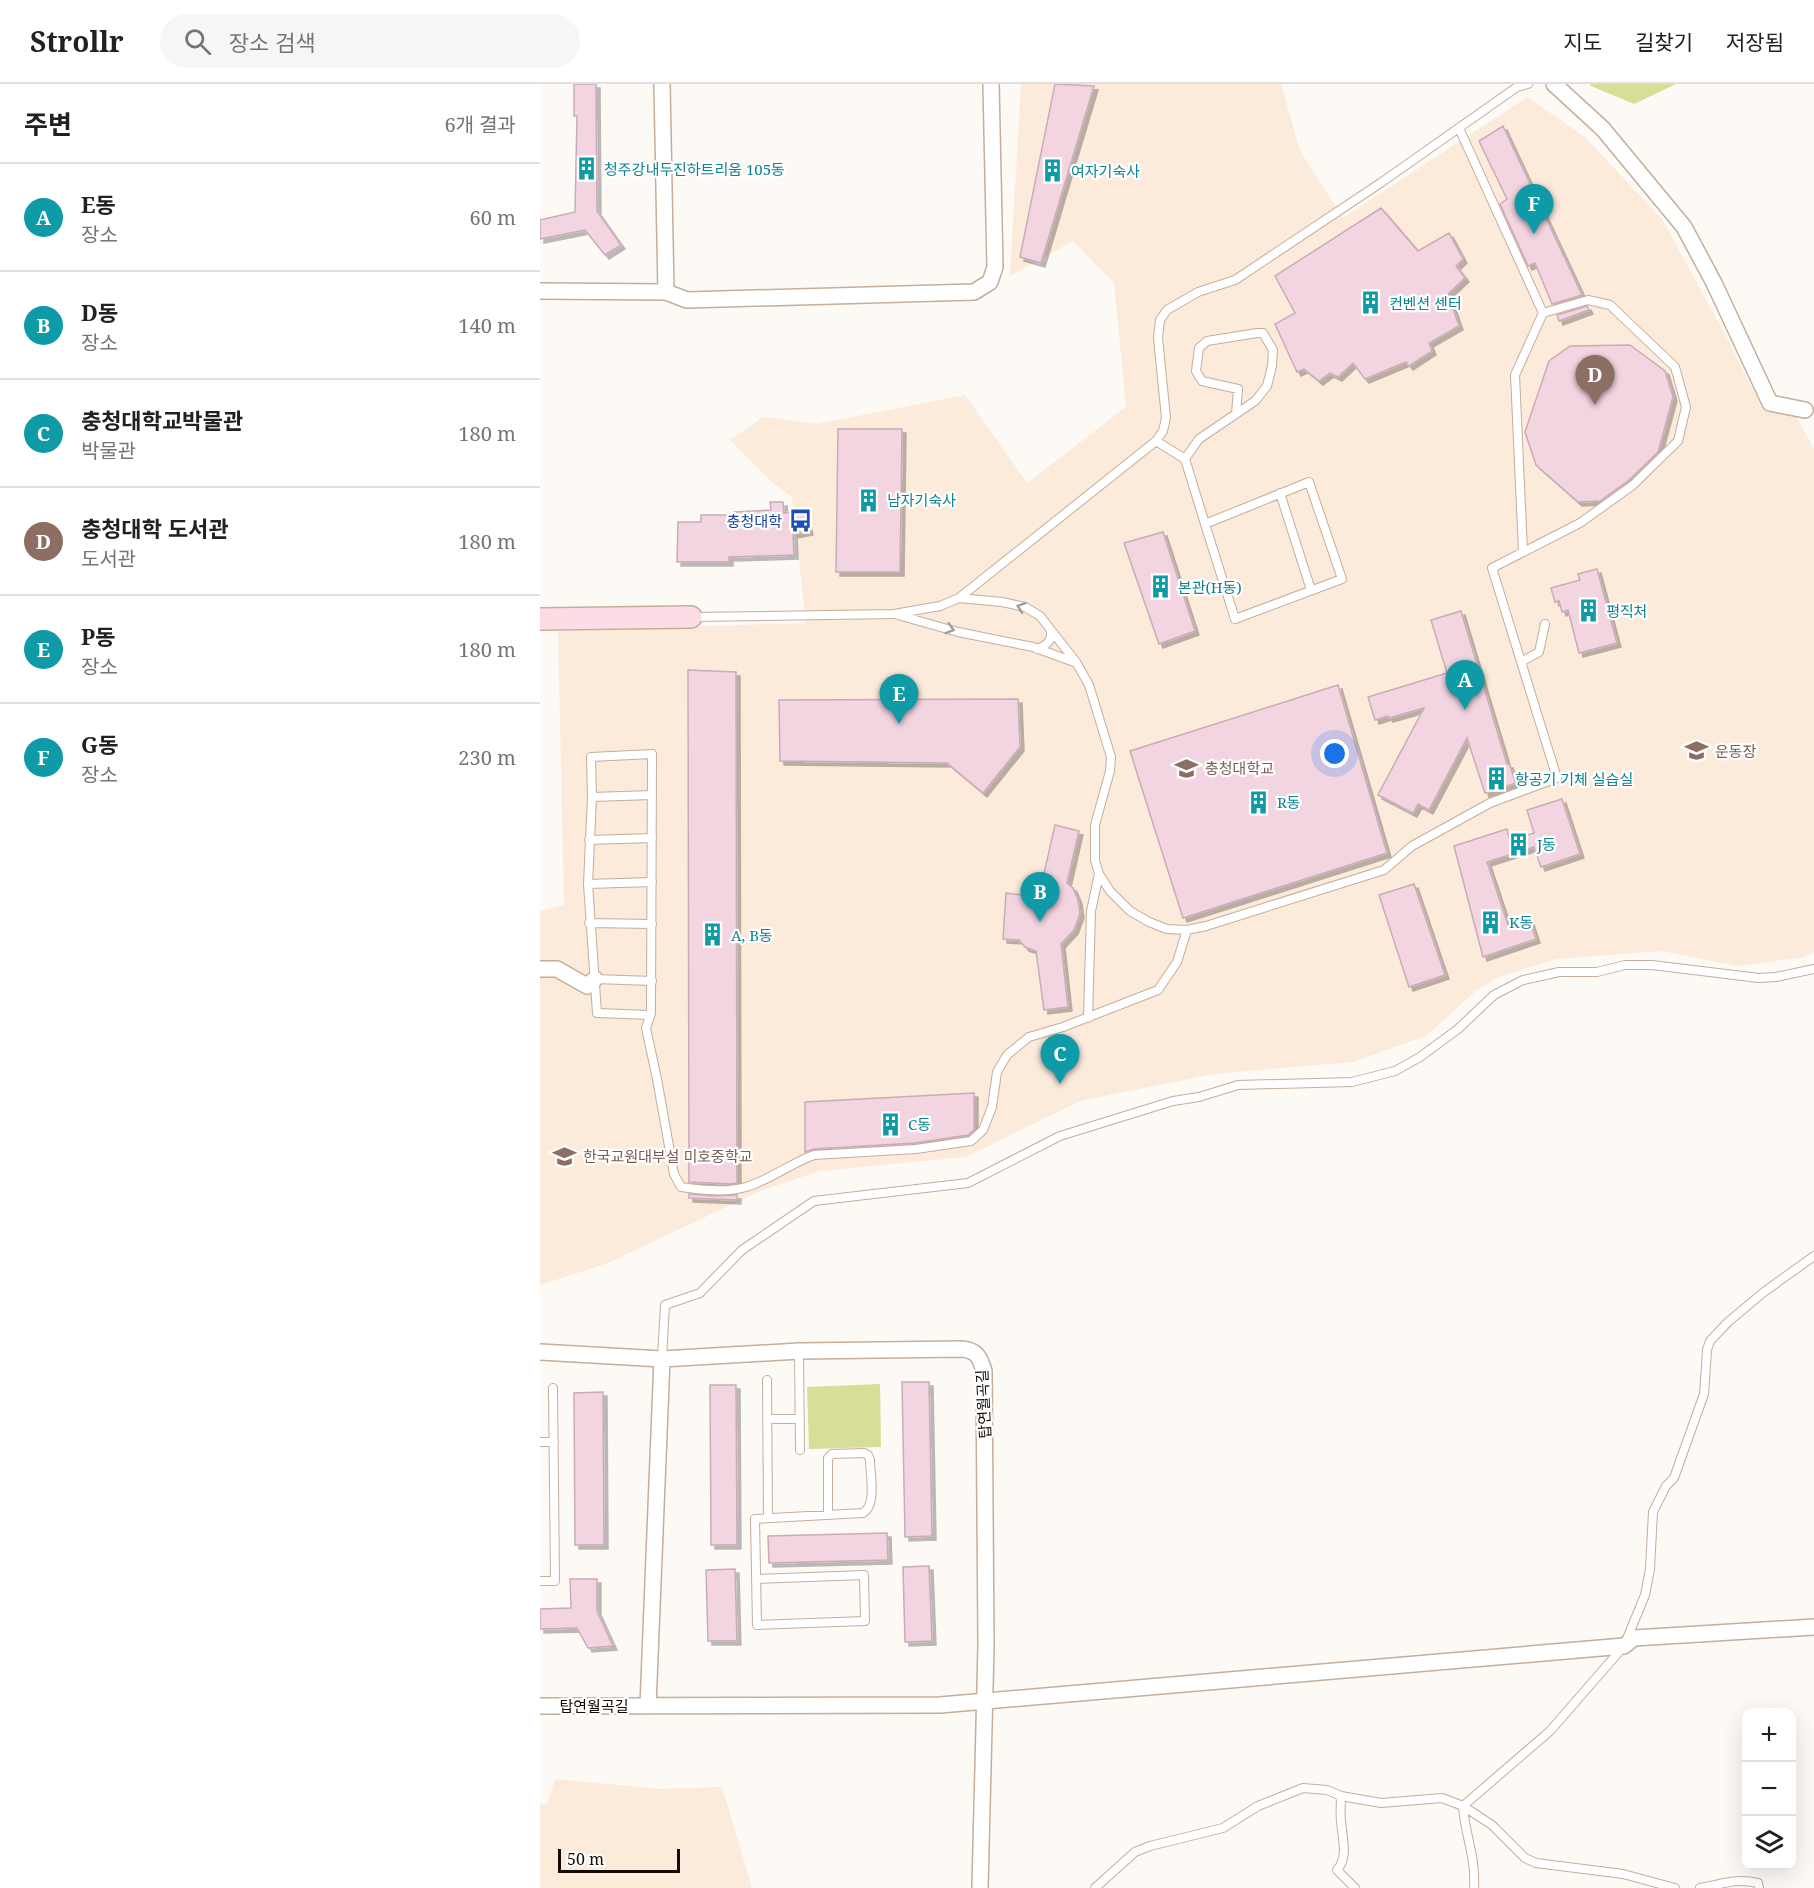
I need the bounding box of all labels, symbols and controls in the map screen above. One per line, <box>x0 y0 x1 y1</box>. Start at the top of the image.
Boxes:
search box <box>160 14 580 68</box>
text: Strollr <box>30 22 124 60</box>
icon: search <box>181 25 214 58</box>
text: 장소 검색 <box>229 27 315 57</box>
text: 지도 <box>1563 28 1602 56</box>
text: 길찾기 <box>1635 28 1693 56</box>
text: 저장됨 <box>1726 28 1784 56</box>
text: 주변 <box>24 106 72 142</box>
text: 6개 결과 <box>444 111 516 138</box>
building icon: 청주강내두진하트리움 105동 <box>573 156 599 182</box>
building icon: 여자기숙사 <box>1040 158 1066 184</box>
place label: 청주강내두진하트리움 105동 <box>604 159 785 179</box>
place label: 여자기숙사 <box>1071 161 1140 181</box>
pin: F <box>1514 184 1554 234</box>
text: E동 <box>81 189 116 219</box>
text: A <box>36 204 51 231</box>
text: 60 m <box>470 204 516 231</box>
text: 장소 <box>81 221 118 248</box>
building icon: 컨벤션 센터 <box>1358 290 1384 316</box>
place label: 컨벤션 센터 <box>1389 293 1462 313</box>
text: D동 <box>81 297 118 327</box>
text: B <box>37 312 50 339</box>
text: 140 m <box>458 312 516 339</box>
text: 장소 <box>81 329 118 356</box>
pin: D <box>1576 356 1614 405</box>
text: 충청대학교박물관 <box>81 405 243 435</box>
text: C <box>37 420 50 447</box>
text: 180 m <box>458 420 516 447</box>
text: 박물관 <box>81 437 136 464</box>
building icon: 남자기숙사 <box>856 487 882 513</box>
place label: 남자기숙사 <box>887 490 956 510</box>
bus stop icon: 충청대학 <box>787 508 813 534</box>
place label: 충청대학 <box>727 511 782 531</box>
text: 충청대학 도서관 <box>81 513 228 543</box>
text: D <box>36 528 51 555</box>
text: 180 m <box>458 528 516 555</box>
text: 도서관 <box>81 545 136 572</box>
building icon: 본관(H동) <box>1147 574 1173 600</box>
place label: 본관(H동) <box>1178 577 1242 597</box>
building icon: 평직처 <box>1575 598 1601 624</box>
place label: 평직처 <box>1606 601 1647 621</box>
one-way arrow <box>1016 602 1027 615</box>
text: P동 <box>81 621 115 651</box>
one-way arrow <box>944 622 955 634</box>
text: E <box>37 636 50 663</box>
text: 180 m <box>458 636 516 663</box>
text: 장소 <box>81 653 118 680</box>
pin: A <box>1446 660 1484 710</box>
pin: E <box>880 674 918 724</box>
text: G동 <box>81 729 118 759</box>
school or university icon: 운동장 <box>1684 738 1710 764</box>
your location <box>1320 739 1349 768</box>
place label: 운동장 <box>1715 741 1757 761</box>
text: F <box>37 744 50 771</box>
text: 230 m <box>458 744 516 771</box>
school or university icon: 충청대학교 <box>1174 755 1200 781</box>
place label: 충청대학교 <box>1205 758 1274 778</box>
text: 장소 <box>81 761 118 788</box>
building icon: 항공기 기체 실습실 <box>1484 766 1510 792</box>
place label: 항공기 기체 실습실 <box>1515 769 1633 789</box>
building icon: R동 <box>1246 789 1272 815</box>
place label: R동 <box>1277 792 1301 812</box>
building icon: J동 <box>1506 831 1532 857</box>
place label: J동 <box>1536 834 1556 854</box>
pin: B <box>1020 872 1060 922</box>
building icon: K동 <box>1478 909 1504 935</box>
place label: K동 <box>1509 912 1533 932</box>
building icon: A, B동 <box>700 922 726 948</box>
place label: A, B동 <box>731 925 773 945</box>
pin: C <box>1040 1034 1080 1084</box>
building icon: C동 <box>877 1111 903 1137</box>
place label: C동 <box>908 1114 931 1134</box>
school or university icon: 한국교원대부설 미호중학교 <box>552 1143 578 1169</box>
place label: 한국교원대부설 미호중학교 <box>583 1146 753 1166</box>
street label: 탑연월곡길 <box>971 1369 995 1439</box>
street label: 탑연월곡길 <box>559 1696 629 1716</box>
map controls <box>1742 1708 1796 1870</box>
button: + <box>1742 1708 1796 1762</box>
button: − <box>1742 1762 1796 1816</box>
button: layers <box>1742 1816 1796 1870</box>
scale bar <box>558 1846 680 1874</box>
text: 50 m <box>567 1848 604 1870</box>

